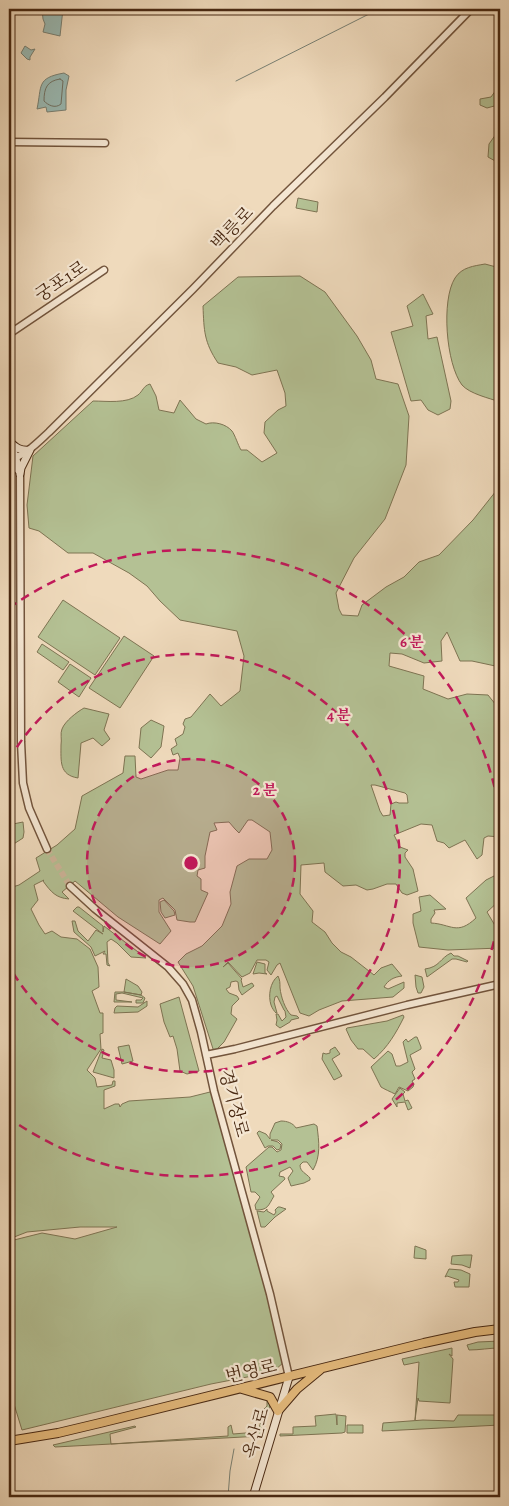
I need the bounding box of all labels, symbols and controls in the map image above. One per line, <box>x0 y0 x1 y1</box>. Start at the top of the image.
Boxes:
street label: 백릉로 <box>205 201 259 255</box>
street label: 궁포1로 <box>30 255 92 307</box>
text: 6 분 <box>400 632 424 652</box>
text: 4 분 <box>327 705 351 725</box>
text: 2 분 <box>253 780 277 800</box>
centre of rings <box>182 854 200 872</box>
street label: 경기장로 <box>213 1066 255 1140</box>
street label: 번영로 <box>223 1353 279 1389</box>
street label: 옥산로 <box>237 1405 275 1461</box>

